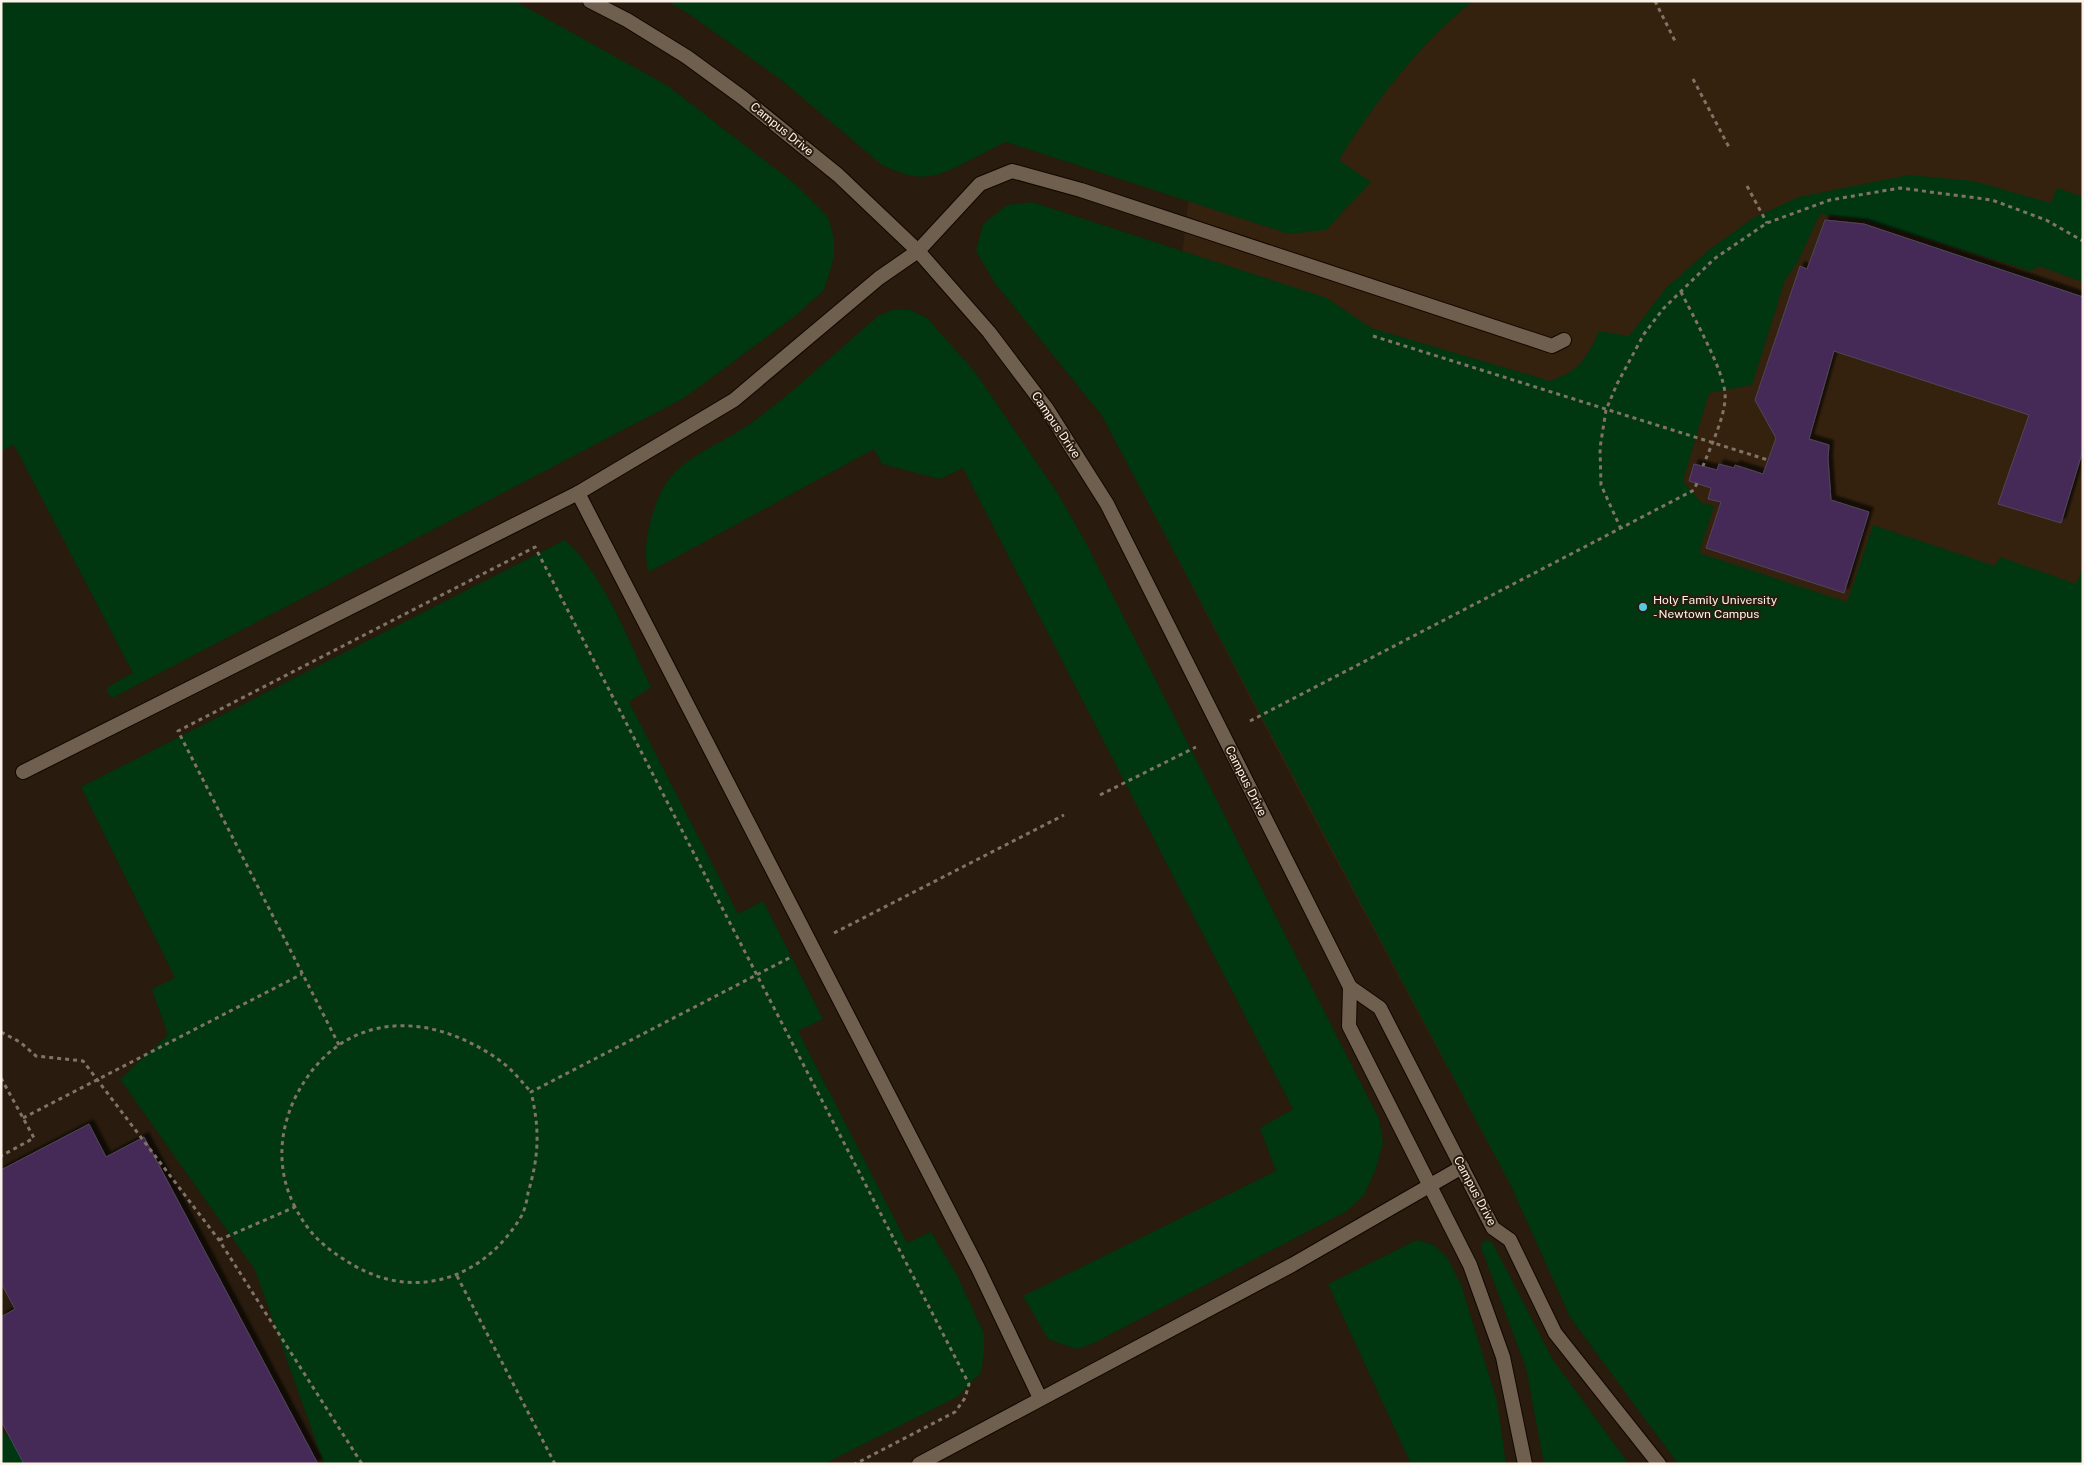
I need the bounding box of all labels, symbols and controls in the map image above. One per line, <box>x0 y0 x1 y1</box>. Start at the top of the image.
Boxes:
street label: Campus Drive <box>748 99 816 159</box>
street label: Campus Drive <box>1029 389 1083 461</box>
place label: Holy Family University - Newtown Campus <box>1653 593 1778 621</box>
marker: Holy Family University - Newtown Campus <box>1637 601 1649 613</box>
street label: Campus Drive <box>1222 744 1270 819</box>
street label: Campus Drive <box>1451 1154 1499 1228</box>

